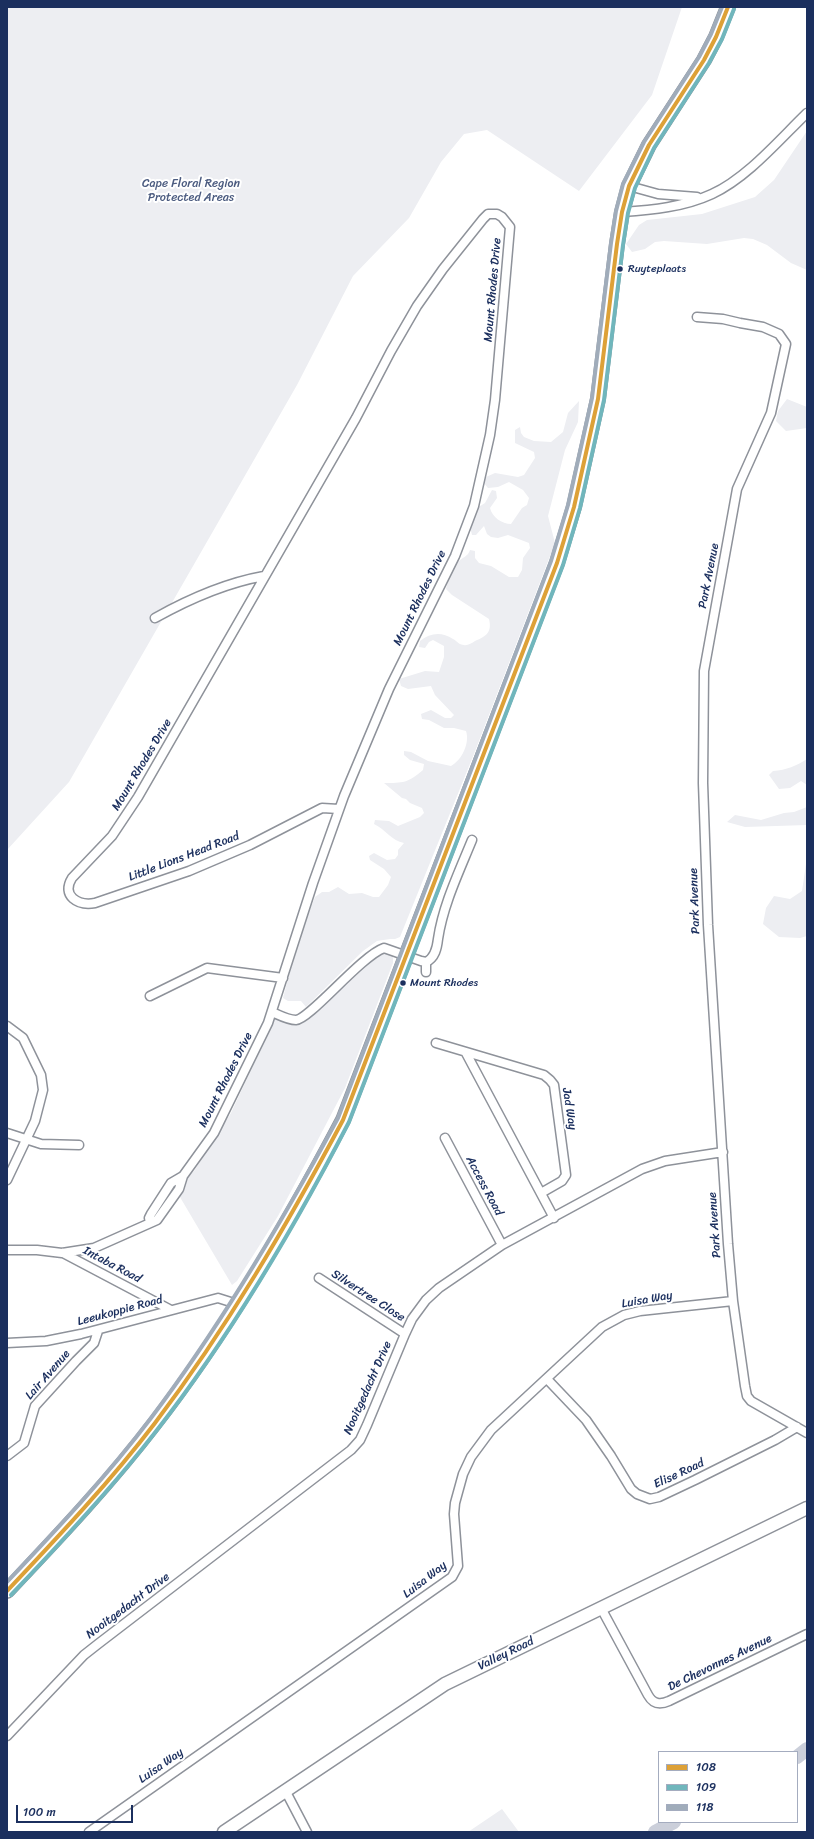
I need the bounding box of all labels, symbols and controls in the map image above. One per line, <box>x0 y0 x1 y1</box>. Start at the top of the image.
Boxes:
park label: Cape Floral Region Protected Areas <box>142 177 240 205</box>
street label: Mount Rhodes Drive <box>481 237 505 343</box>
place label: Ruyteplaats <box>628 262 686 276</box>
marker: Ruyteplaats <box>615 264 625 274</box>
street label: Park Avenue <box>696 542 722 610</box>
street label: Mount Rhodes Drive <box>391 548 449 648</box>
street label: Mount Rhodes Drive <box>109 717 175 813</box>
street label: Little Lions Head Road <box>127 829 241 885</box>
street label: Park Avenue <box>687 868 703 934</box>
place label: Mount Rhodes <box>410 976 478 990</box>
marker: Mount Rhodes <box>398 978 408 988</box>
street label: Mount Rhodes Drive <box>196 1030 256 1130</box>
street label: Jad Way <box>559 1087 579 1131</box>
street label: Access Road <box>462 1154 506 1218</box>
street label: Park Avenue <box>706 1192 724 1258</box>
street label: Intaba Road <box>80 1244 144 1286</box>
street label: Silvertree Close <box>328 1267 408 1325</box>
street label: Luisa Way <box>620 1288 674 1312</box>
street label: Leeukoppie Road <box>76 1293 164 1329</box>
street label: Nooitgedacht Drive <box>341 1339 395 1437</box>
street label: Lair Avenue <box>22 1347 74 1403</box>
street label: Elise Road <box>652 1456 706 1492</box>
street label: Luisa Way <box>400 1558 450 1602</box>
street label: Nooitgedacht Drive <box>83 1570 173 1642</box>
street label: De Chevonnes Avenue <box>666 1632 774 1694</box>
street label: Valley Road <box>476 1634 536 1674</box>
street label: Luisa Way <box>136 1745 186 1787</box>
legend <box>658 1751 798 1823</box>
text: 108 <box>696 1756 716 1778</box>
text: 109 <box>696 1776 716 1798</box>
text: 118 <box>696 1796 714 1818</box>
scale bar <box>18 1797 135 1823</box>
text: 100 m <box>23 1801 56 1823</box>

